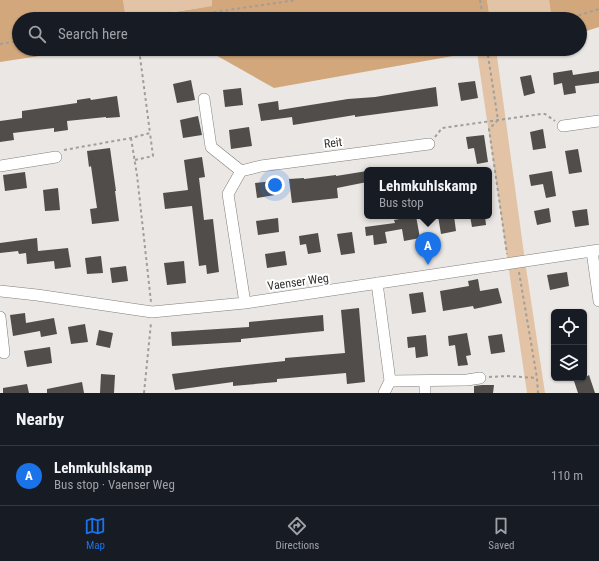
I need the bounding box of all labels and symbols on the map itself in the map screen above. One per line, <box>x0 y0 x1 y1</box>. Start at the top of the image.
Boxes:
street label: Reit <box>323 135 343 151</box>
your location <box>265 175 285 195</box>
pin: A <box>415 232 441 265</box>
street label: Vaenser Weg <box>266 271 330 293</box>

